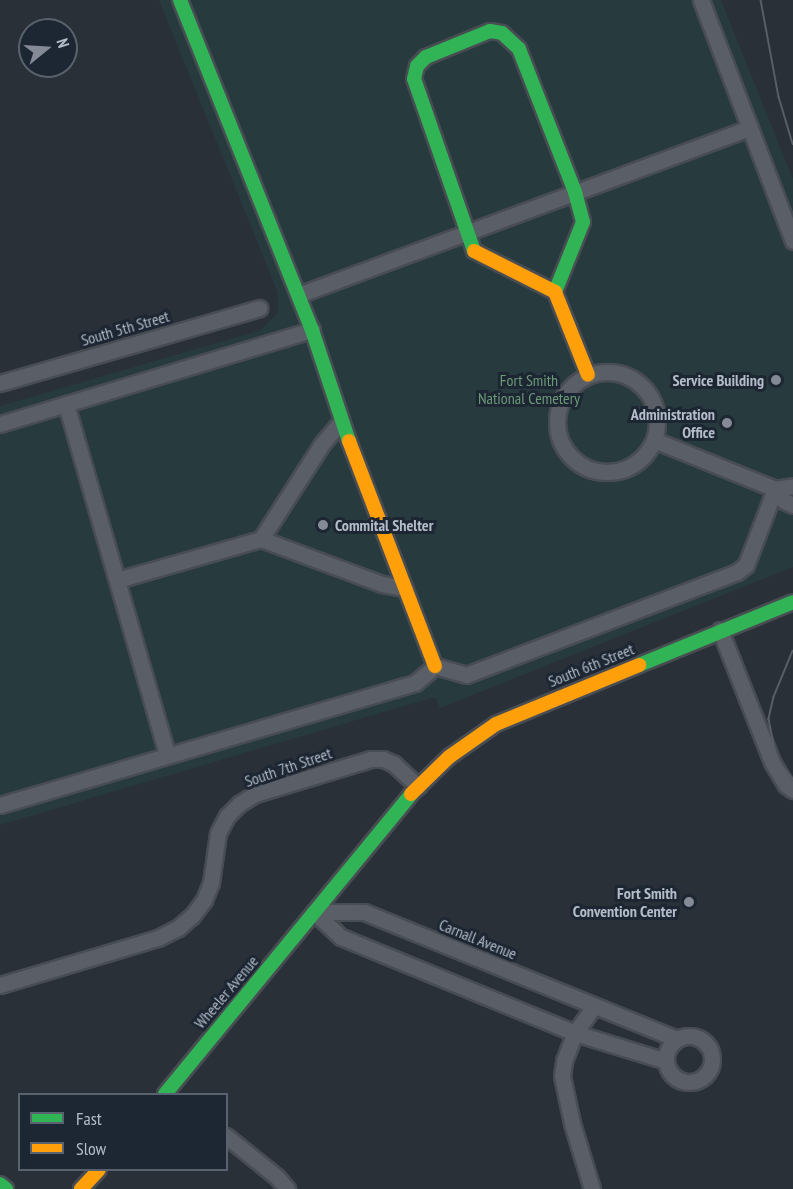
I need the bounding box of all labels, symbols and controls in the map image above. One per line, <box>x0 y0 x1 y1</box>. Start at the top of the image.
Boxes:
north arrow <box>18 18 78 78</box>
text: N <box>52 36 74 50</box>
street label: South 5th Street <box>79 306 171 350</box>
park label: Fort Smith National Cemetery <box>478 370 580 408</box>
place label: Service Building <box>672 370 764 390</box>
marker: Service Building <box>769 373 783 387</box>
place label: Administration Office <box>631 404 715 442</box>
marker: Administration Office <box>720 416 734 430</box>
place label: Commital Shelter <box>335 515 433 535</box>
marker: Commital Shelter <box>316 518 330 532</box>
street label: South 6th Street <box>545 639 637 691</box>
street label: South 7th Street <box>242 743 334 791</box>
place label: Fort Smith Convention Center <box>573 883 677 921</box>
marker: Fort Smith Convention Center <box>682 895 696 909</box>
street label: Carnall Avenue <box>436 915 520 963</box>
street label: Wheeler Avenue <box>190 952 262 1032</box>
legend <box>18 1093 228 1171</box>
text: Fast <box>76 1107 102 1130</box>
text: Slow <box>76 1137 106 1160</box>

